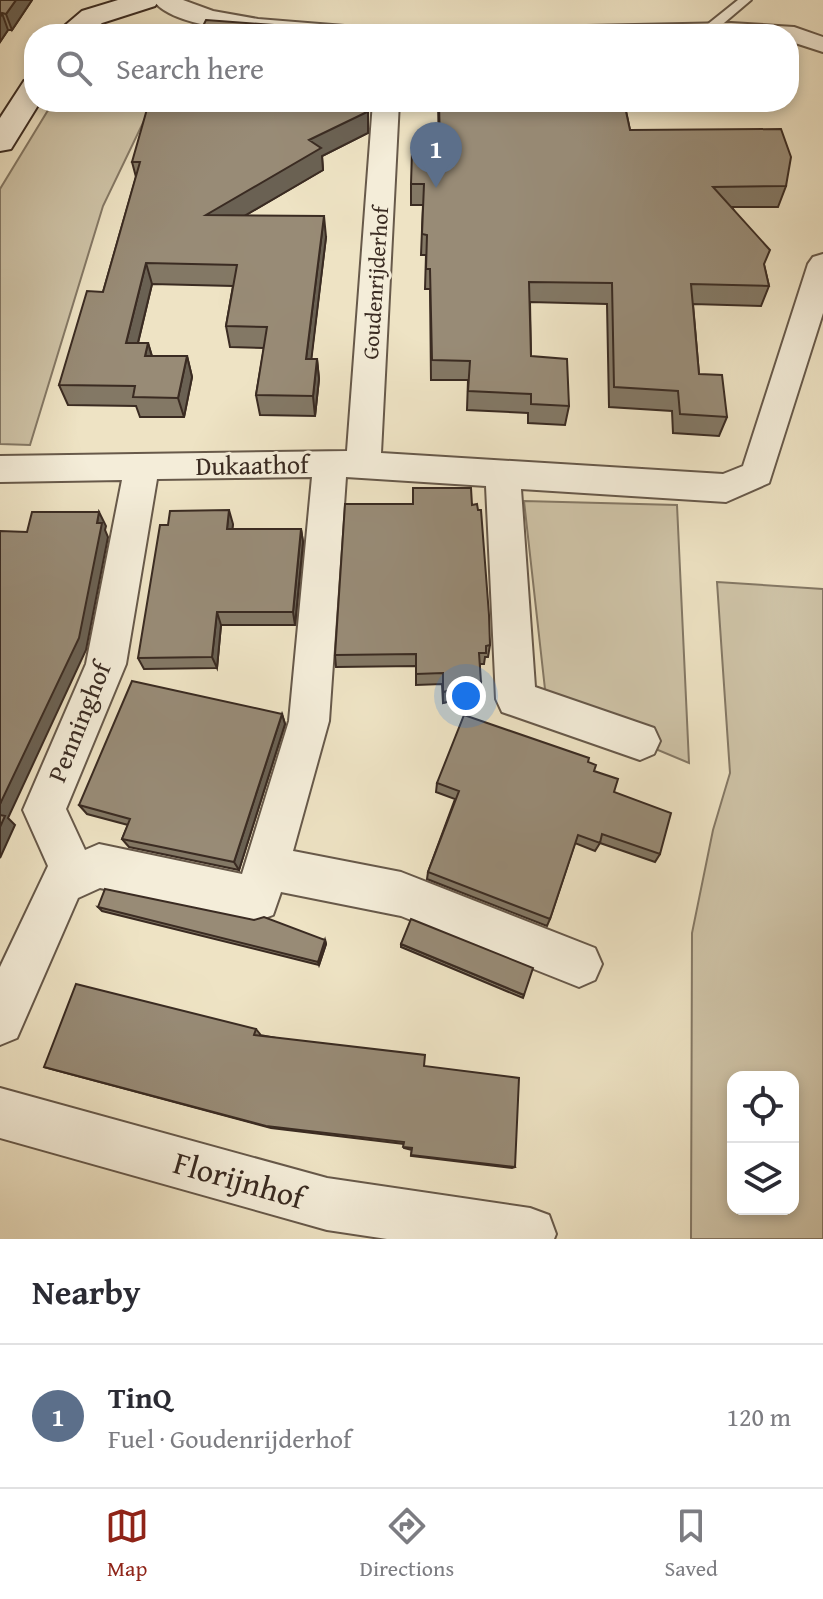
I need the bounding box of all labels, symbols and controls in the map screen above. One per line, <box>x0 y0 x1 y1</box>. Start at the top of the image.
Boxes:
search box <box>24 24 799 112</box>
icon: search <box>52 46 96 90</box>
text: Search here <box>116 46 264 90</box>
pin: 1 <box>410 122 462 188</box>
street label: Goudenrijderhof <box>354 202 397 361</box>
street label: Dukaathof <box>195 444 311 485</box>
street label: Penninghof <box>37 653 121 788</box>
your location <box>446 676 486 716</box>
map controls <box>727 1071 799 1215</box>
button: locate <box>727 1071 799 1143</box>
street label: Florijnhof <box>168 1138 314 1222</box>
button: layers <box>727 1143 799 1215</box>
text: Nearby <box>32 1267 141 1316</box>
text: TinQ <box>108 1375 172 1419</box>
text: 1 <box>51 1397 65 1436</box>
text: 120 m <box>726 1397 791 1436</box>
text: Fuel · Goudenrijderhof <box>108 1419 351 1458</box>
tab: Map <box>105 1504 149 1584</box>
tab: Directions <box>360 1504 454 1584</box>
tab: Saved <box>665 1504 718 1584</box>

